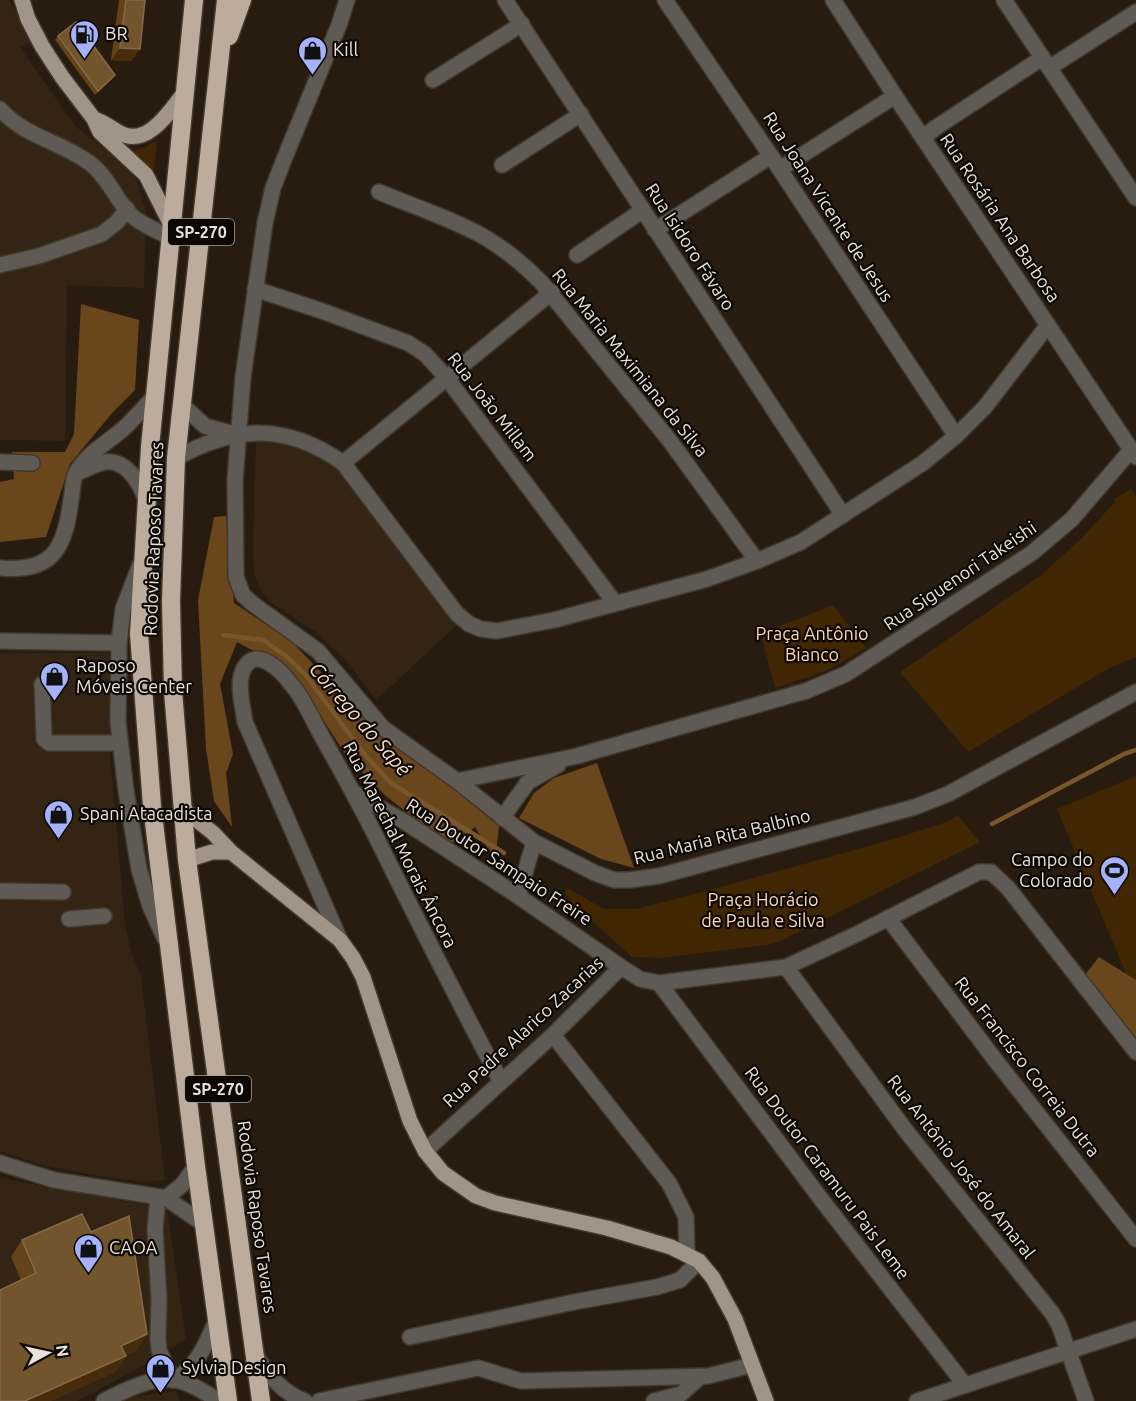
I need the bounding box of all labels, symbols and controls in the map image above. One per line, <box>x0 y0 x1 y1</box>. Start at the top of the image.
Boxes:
fuel station icon: BR <box>68 18 100 60</box>
place label: BR <box>105 23 128 43</box>
shop icon: Kill <box>296 34 328 76</box>
place label: Kill <box>333 39 358 59</box>
street label: Rua Joana Vicente de Jesus <box>760 108 898 305</box>
street label: Rua Rosária Ana Barbosa <box>937 129 1065 306</box>
street label: Rua Isidoro Fávaro <box>642 179 739 314</box>
road number: SP-270 <box>168 219 234 245</box>
street label: Rua Maria Maximiana da Silva <box>549 264 713 460</box>
street label: Rua João Millam <box>444 348 541 465</box>
street label: Rodovia Raposo Tavares <box>140 441 166 636</box>
street label: Rua Siguenori Takeishi <box>879 517 1039 634</box>
park label: Praça Antônio Bianco <box>755 623 869 664</box>
place label: Raposo Móveis Center <box>76 655 192 696</box>
water label: Córrego do Sapé <box>305 657 416 780</box>
shop icon: Raposo Móveis Center <box>39 660 71 702</box>
street label: Rua Marechal Morais Âncora <box>340 738 463 951</box>
street label: Rua Doutor Sampaio Freire <box>403 794 596 929</box>
shop icon: Spani Atacadista <box>43 798 75 840</box>
place label: Spani Atacadista <box>80 803 213 823</box>
street label: Rua Maria Rita Balbino <box>631 804 812 868</box>
place label: Campo do Colorado <box>1011 849 1093 890</box>
sports icon: Campo do Colorado <box>1098 854 1130 896</box>
park label: Praça Horácio de Paula e Silva <box>701 889 825 930</box>
street label: Rua Padre Alarico Zacarias <box>438 952 607 1111</box>
street label: Rua Francisco Correia Dutra <box>951 972 1104 1160</box>
street label: Rua Doutor Caramuru Pais Leme <box>741 1062 914 1283</box>
street label: Rua Antônio José do Amaral <box>884 1071 1040 1262</box>
road number: SP-270 <box>185 1076 251 1102</box>
street label: Rodovia Raposo Tavares <box>235 1119 281 1315</box>
shop icon: CAOA <box>72 1232 104 1274</box>
place label: CAOA <box>109 1237 158 1257</box>
north arrow <box>18 1323 78 1383</box>
text: N <box>53 1344 73 1358</box>
shop icon: Sylvia Design <box>145 1352 177 1394</box>
place label: Sylvia Design <box>182 1357 287 1377</box>

